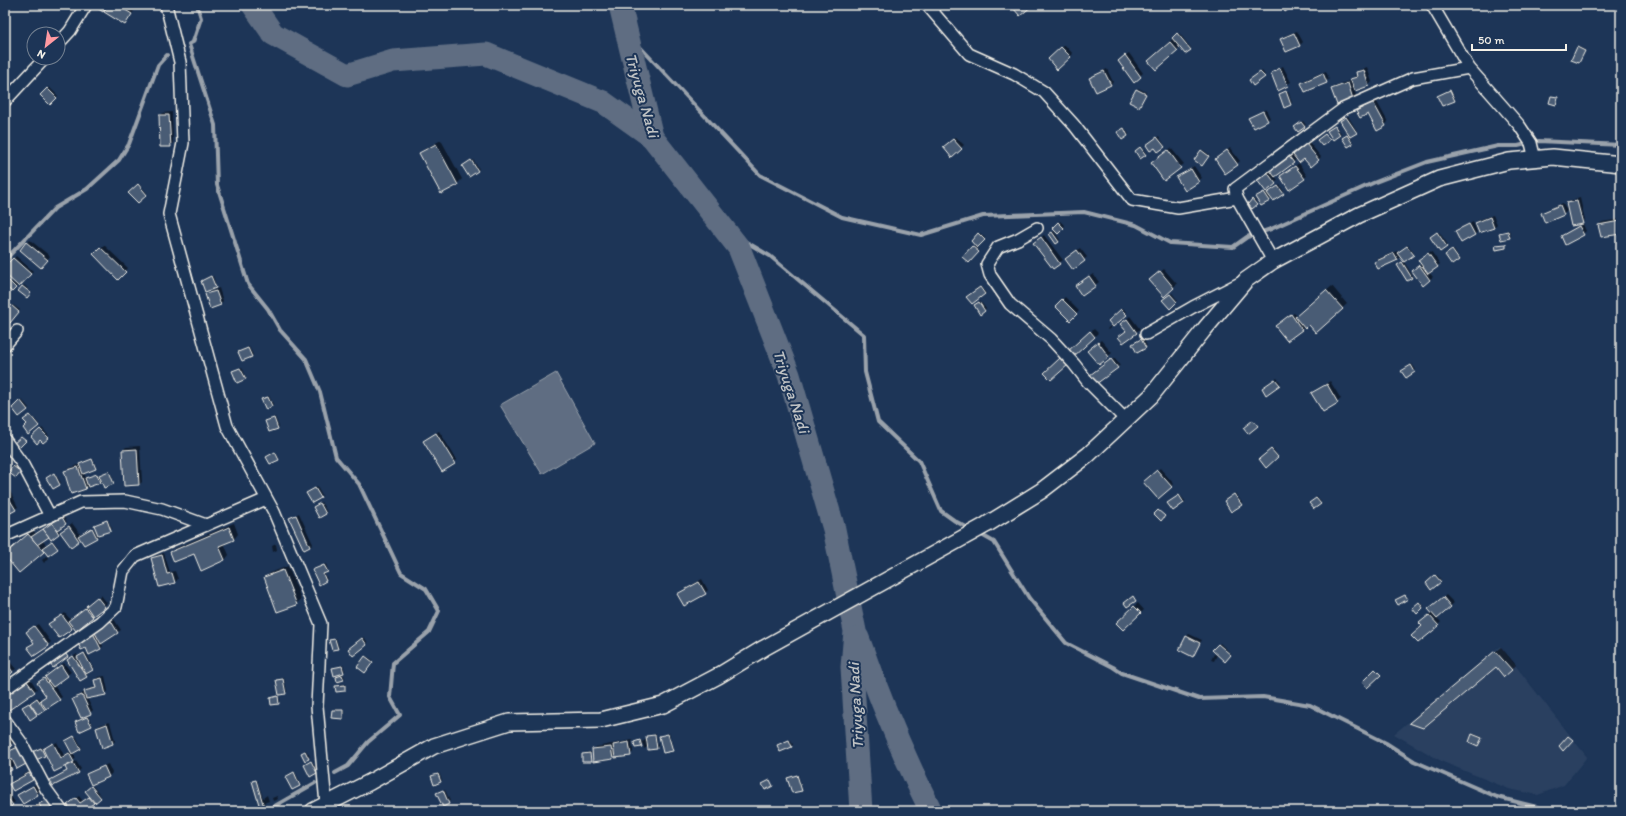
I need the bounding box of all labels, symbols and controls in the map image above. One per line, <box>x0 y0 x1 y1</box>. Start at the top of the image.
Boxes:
north arrow <box>26 26 66 66</box>
scale bar <box>1472 26 1566 52</box>
text: 50 m <box>1478 33 1504 47</box>
text: N <box>35 47 48 62</box>
water label: Triyuga Nadi <box>621 51 664 141</box>
water label: Triyuga Nadi <box>769 347 815 437</box>
water label: Triyuga Nadi <box>844 660 867 750</box>

